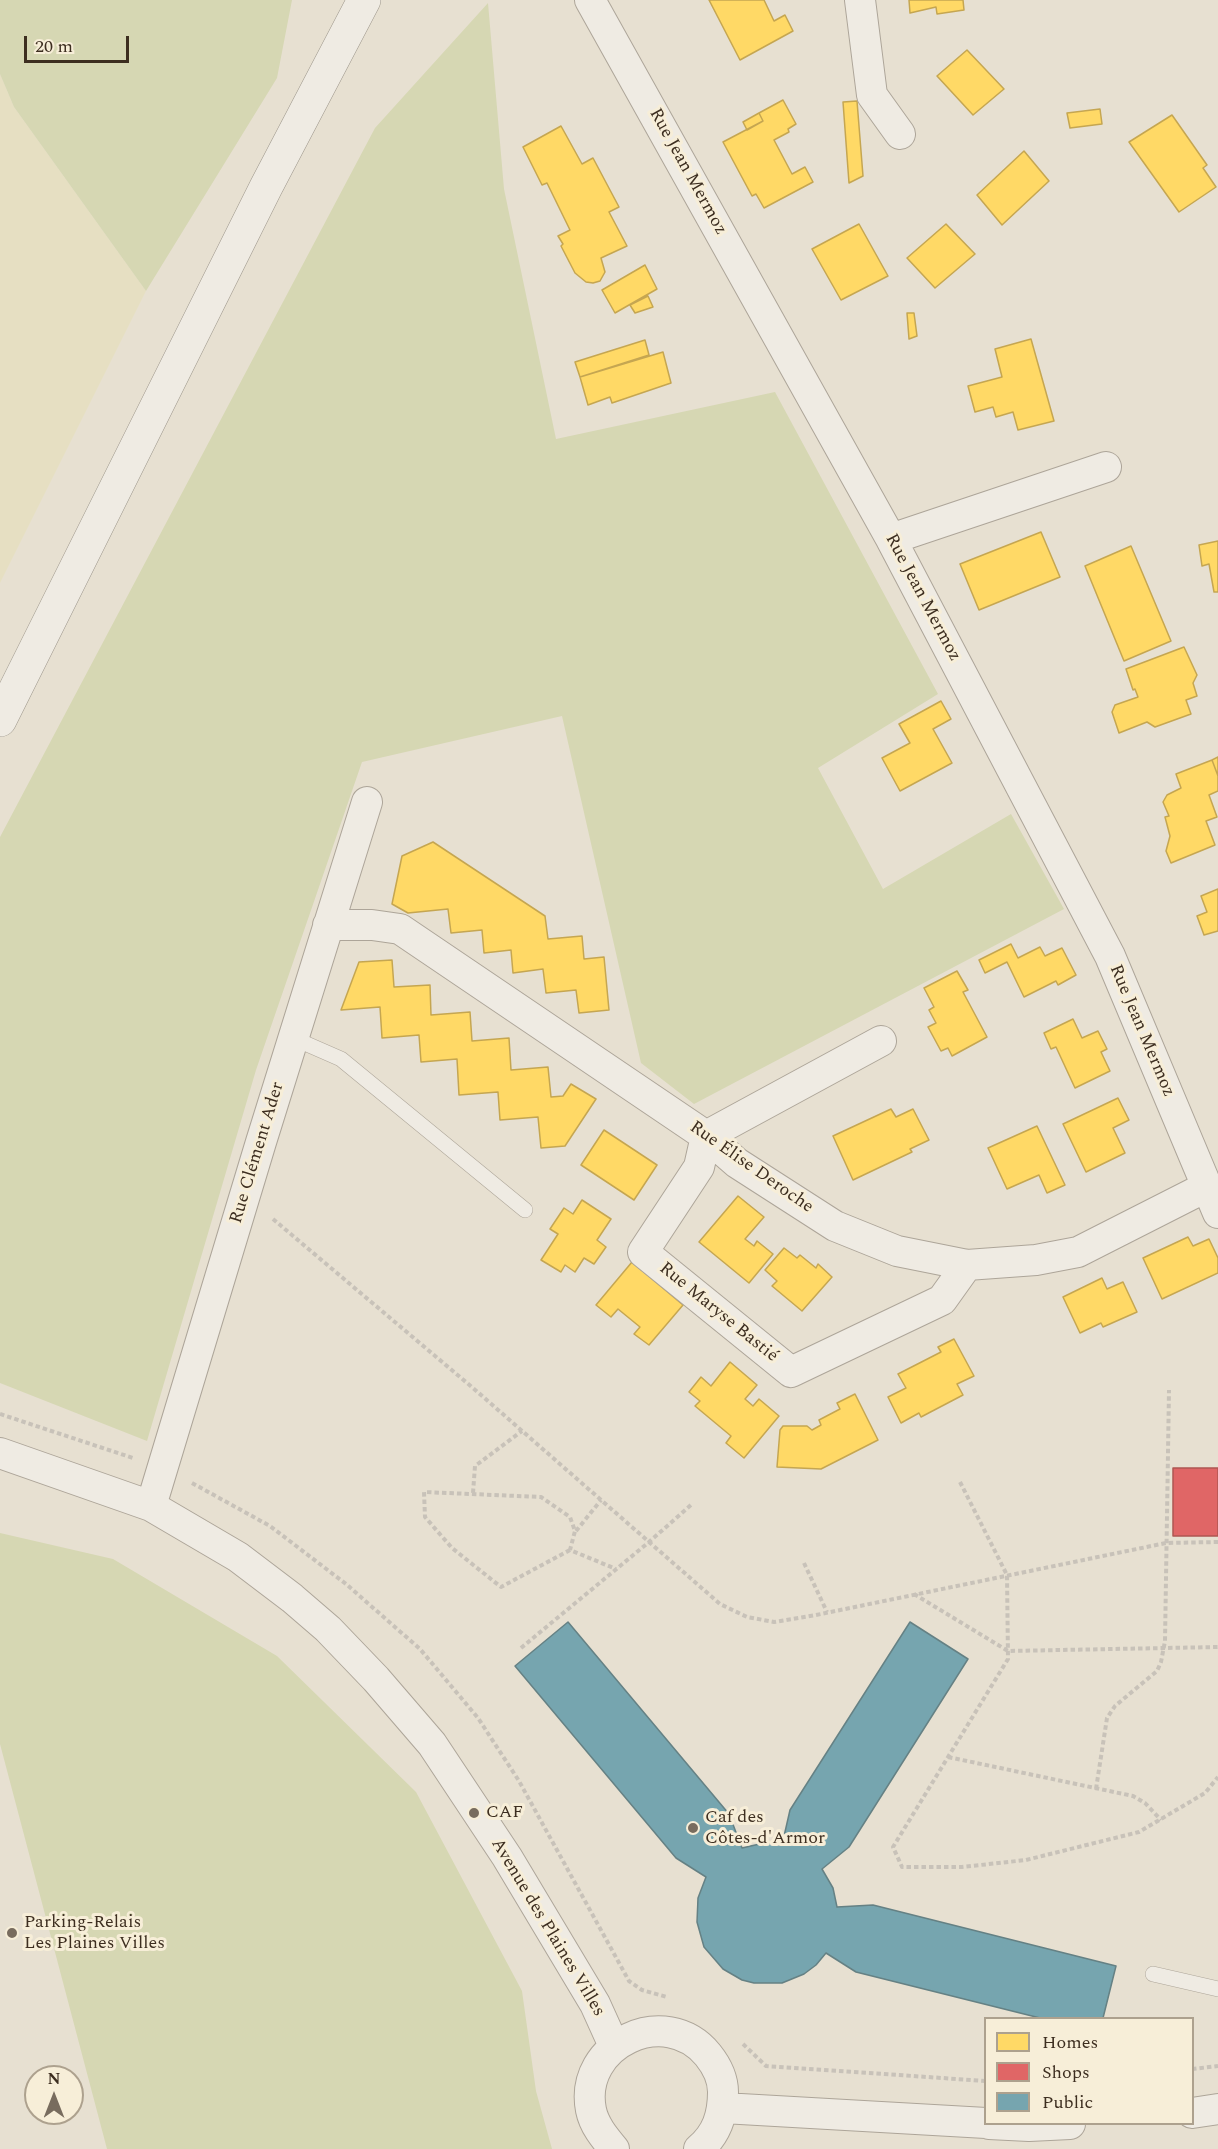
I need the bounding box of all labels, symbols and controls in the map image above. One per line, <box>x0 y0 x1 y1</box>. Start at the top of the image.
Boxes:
scale bar <box>27 24 132 62</box>
text: 20 m <box>35 33 73 60</box>
street label: Rue Jean Mermoz <box>643 105 731 239</box>
street label: Rue Jean Mermoz <box>879 531 965 665</box>
street label: Rue Jean Mermoz <box>1103 962 1179 1100</box>
street label: Rue Clément Ader <box>226 1080 290 1226</box>
street label: Rue Élise Deroche <box>685 1117 817 1219</box>
street label: Rue Maryse Bastié <box>654 1258 782 1368</box>
place label: CAF <box>486 1802 523 1824</box>
marker: CAF <box>467 1806 481 1820</box>
place label: Caf des Côtes-d'Armor <box>705 1807 825 1850</box>
marker: Caf des Côtes-d'Armor <box>686 1821 700 1835</box>
street label: Avenue des Plaines Villes <box>485 1835 609 2021</box>
place label: Parking-Relais Les Plaines Villes <box>24 1912 165 1954</box>
marker: Parking-Relais Les Plaines Villes <box>5 1926 19 1940</box>
legend <box>984 2017 1194 2125</box>
text: Homes <box>1042 2029 1098 2056</box>
text: Shops <box>1042 2059 1090 2086</box>
north arrow <box>24 2065 84 2125</box>
text: N <box>47 2067 61 2091</box>
text: Public <box>1042 2089 1093 2116</box>

